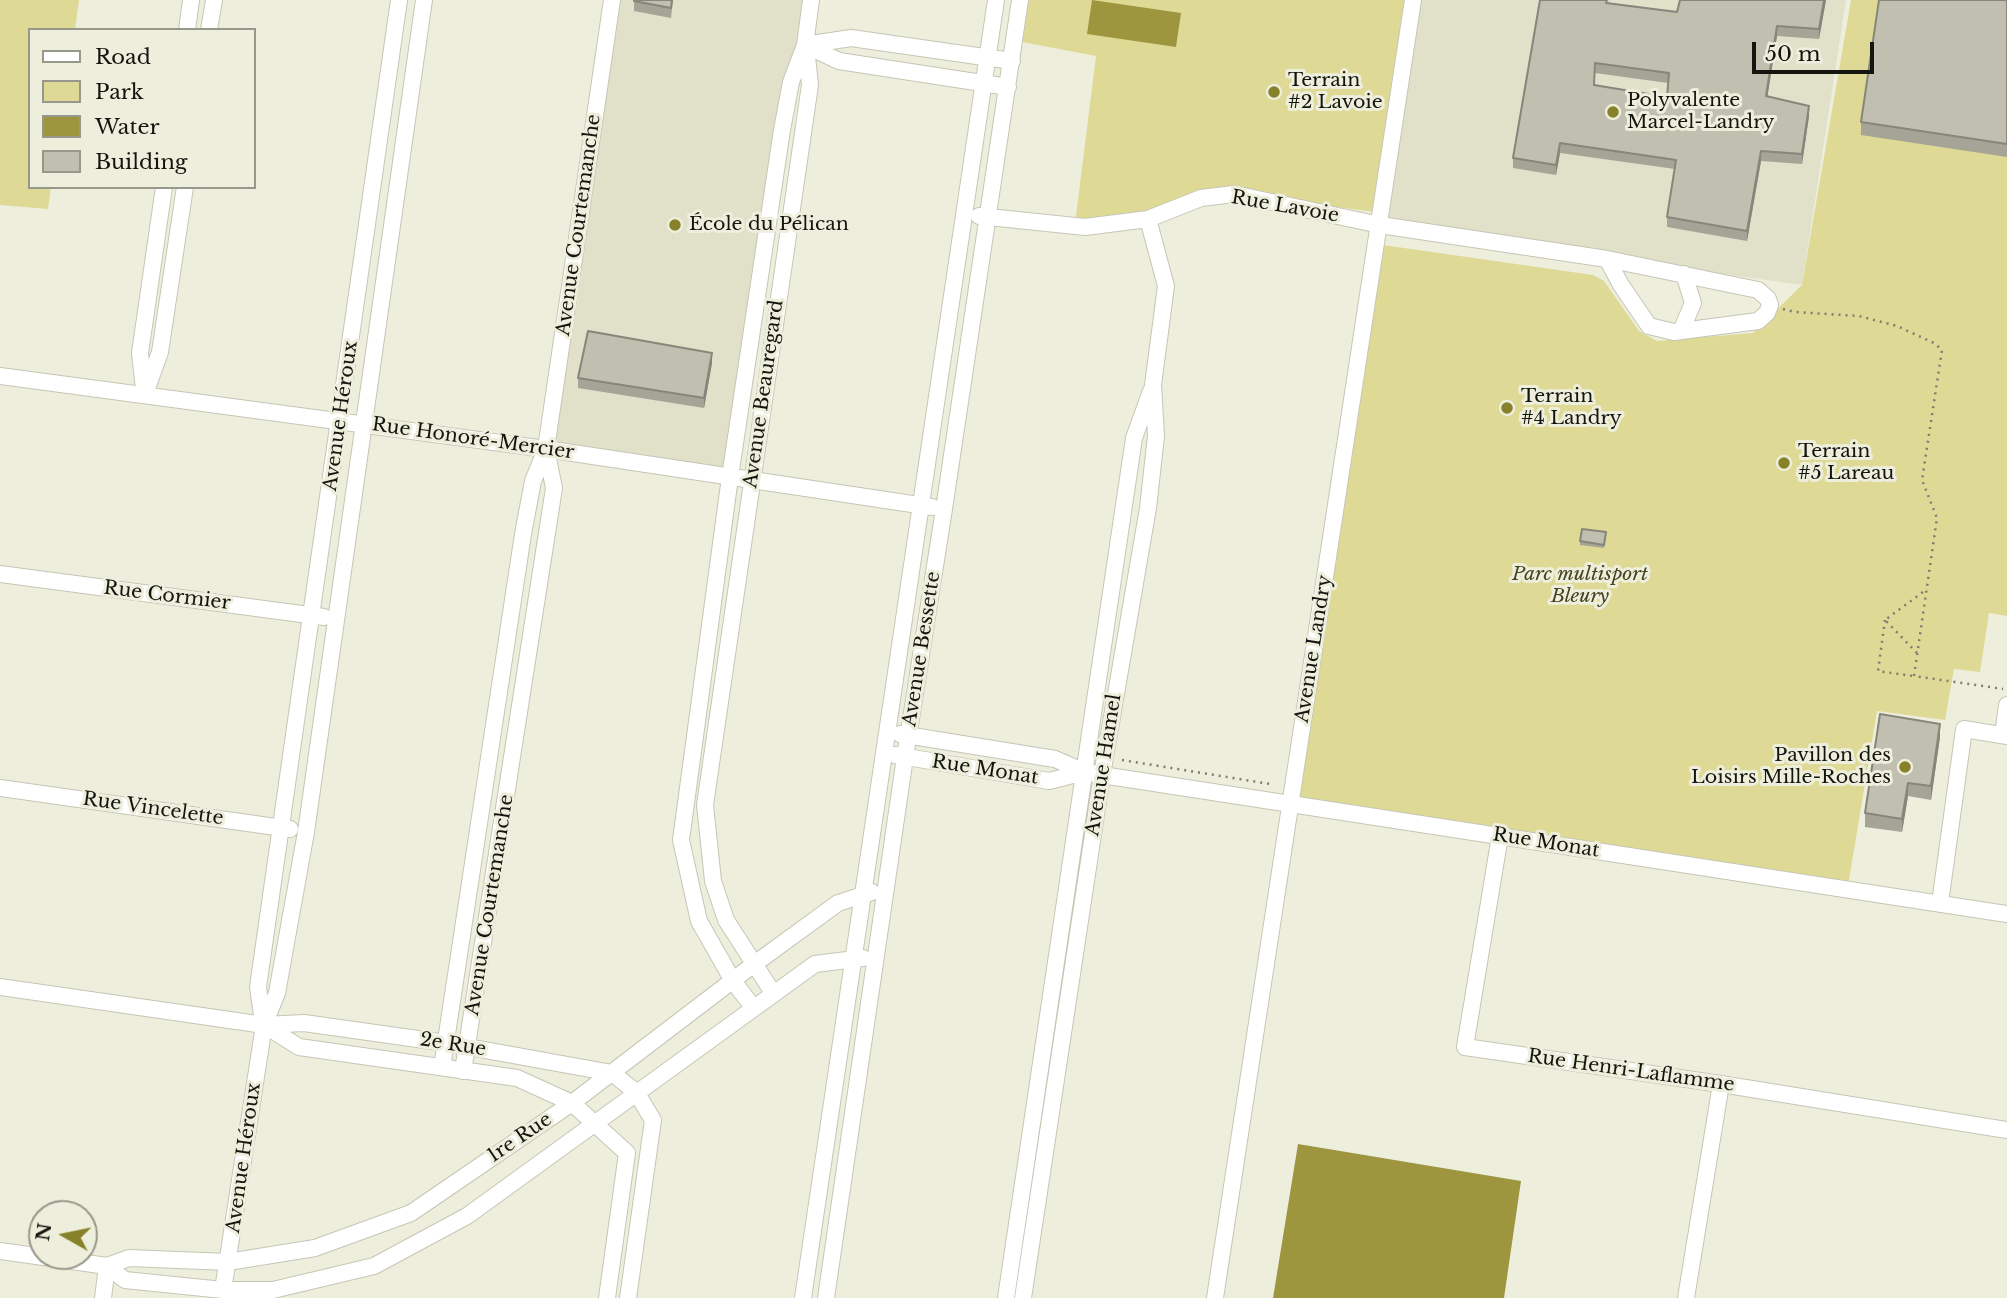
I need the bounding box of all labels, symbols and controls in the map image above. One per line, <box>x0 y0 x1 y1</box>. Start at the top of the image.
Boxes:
legend <box>28 28 256 189</box>
scale bar <box>1755 28 1878 72</box>
text: 50 m <box>1765 41 1820 67</box>
text: Road <box>95 44 151 70</box>
place label: Terrain #2 Lavoie <box>1288 70 1383 114</box>
text: Park <box>95 79 144 105</box>
marker: Terrain #2 Lavoie <box>1266 84 1282 100</box>
place label: Polyvalente Marcel-Landry <box>1627 90 1774 134</box>
marker: Polyvalente Marcel-Landry <box>1605 104 1621 120</box>
street label: Avenue Courtemanche <box>552 113 606 337</box>
text: Water <box>95 114 159 140</box>
text: Building <box>95 149 187 175</box>
street label: Rue Lavoie <box>1229 186 1341 228</box>
place label: École du Pélican <box>689 214 849 236</box>
marker: École du Pélican <box>667 217 683 233</box>
street label: Avenue Beauregard <box>739 298 789 490</box>
street label: Avenue Héroux <box>319 339 363 493</box>
place label: Terrain #4 Landry <box>1521 386 1622 430</box>
marker: Terrain #4 Landry <box>1499 400 1515 416</box>
street label: Rue Honoré-Mercier <box>370 414 576 464</box>
place label: Terrain #5 Lareau <box>1798 441 1894 485</box>
marker: Terrain #5 Lareau <box>1776 455 1792 471</box>
park label: Parc multisport Bleury <box>1512 564 1648 608</box>
street label: Avenue Bessette <box>898 570 946 728</box>
street label: Avenue Landry <box>1291 574 1337 724</box>
street label: Rue Cormier <box>102 577 232 615</box>
street label: Avenue Hamel <box>1082 692 1126 838</box>
place label: Pavillon des Loisirs Mille-Roches <box>1691 745 1891 789</box>
street label: Rue Monat <box>930 750 1040 790</box>
marker: Pavillon des Loisirs Mille-Roches <box>1897 759 1913 775</box>
street label: Rue Vincelette <box>81 788 225 830</box>
street label: Avenue Courtemanche <box>461 793 519 1017</box>
street label: Rue Monat <box>1491 823 1601 863</box>
street label: 2e Rue <box>418 1029 488 1061</box>
street label: Rue Henri-Laflamme <box>1526 1045 1736 1097</box>
street label: Avenue Héroux <box>222 1081 266 1235</box>
street label: 1re Rue <box>484 1108 556 1168</box>
north arrow <box>28 1200 98 1270</box>
text: N <box>31 1221 56 1243</box>

